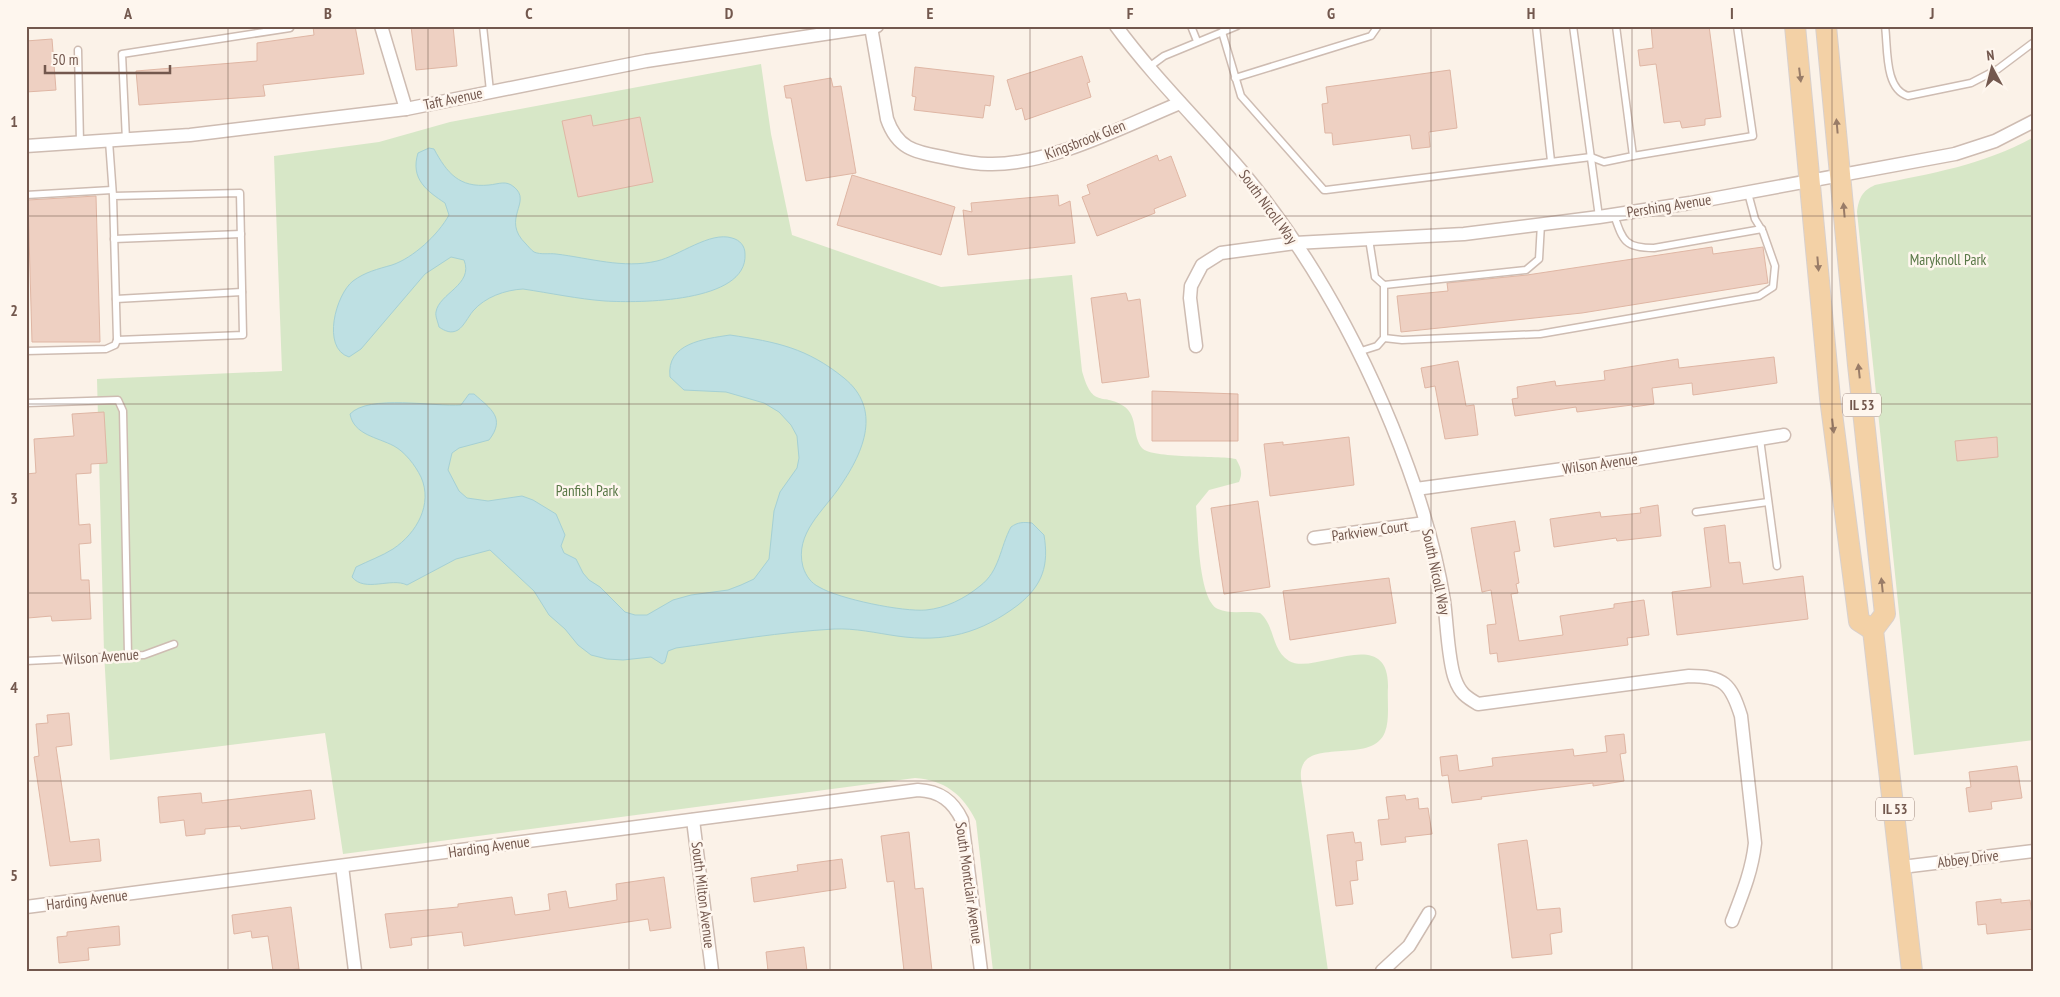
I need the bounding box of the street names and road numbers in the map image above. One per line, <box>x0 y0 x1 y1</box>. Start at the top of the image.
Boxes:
street label: Taft Avenue <box>422 83 484 114</box>
street label: Kingsbrook Glen <box>1042 115 1128 164</box>
street label: South Nicoll Way <box>1235 166 1302 248</box>
street label: Pershing Avenue <box>1625 189 1713 222</box>
road number: IL 53 <box>1843 394 1881 416</box>
street label: Wilson Avenue <box>1561 449 1639 478</box>
street label: Parkview Court <box>1330 516 1409 545</box>
street label: South Nicoll Way <box>1418 527 1455 617</box>
street label: Wilson Avenue <box>63 644 139 669</box>
road number: IL 53 <box>1876 798 1914 821</box>
street label: South Montclair Avenue <box>952 821 987 945</box>
street label: Harding Avenue <box>447 831 531 862</box>
street label: South Milton Avenue <box>688 840 719 949</box>
street label: Abbey Drive <box>1936 845 2000 872</box>
street label: Harding Avenue <box>45 885 129 914</box>

